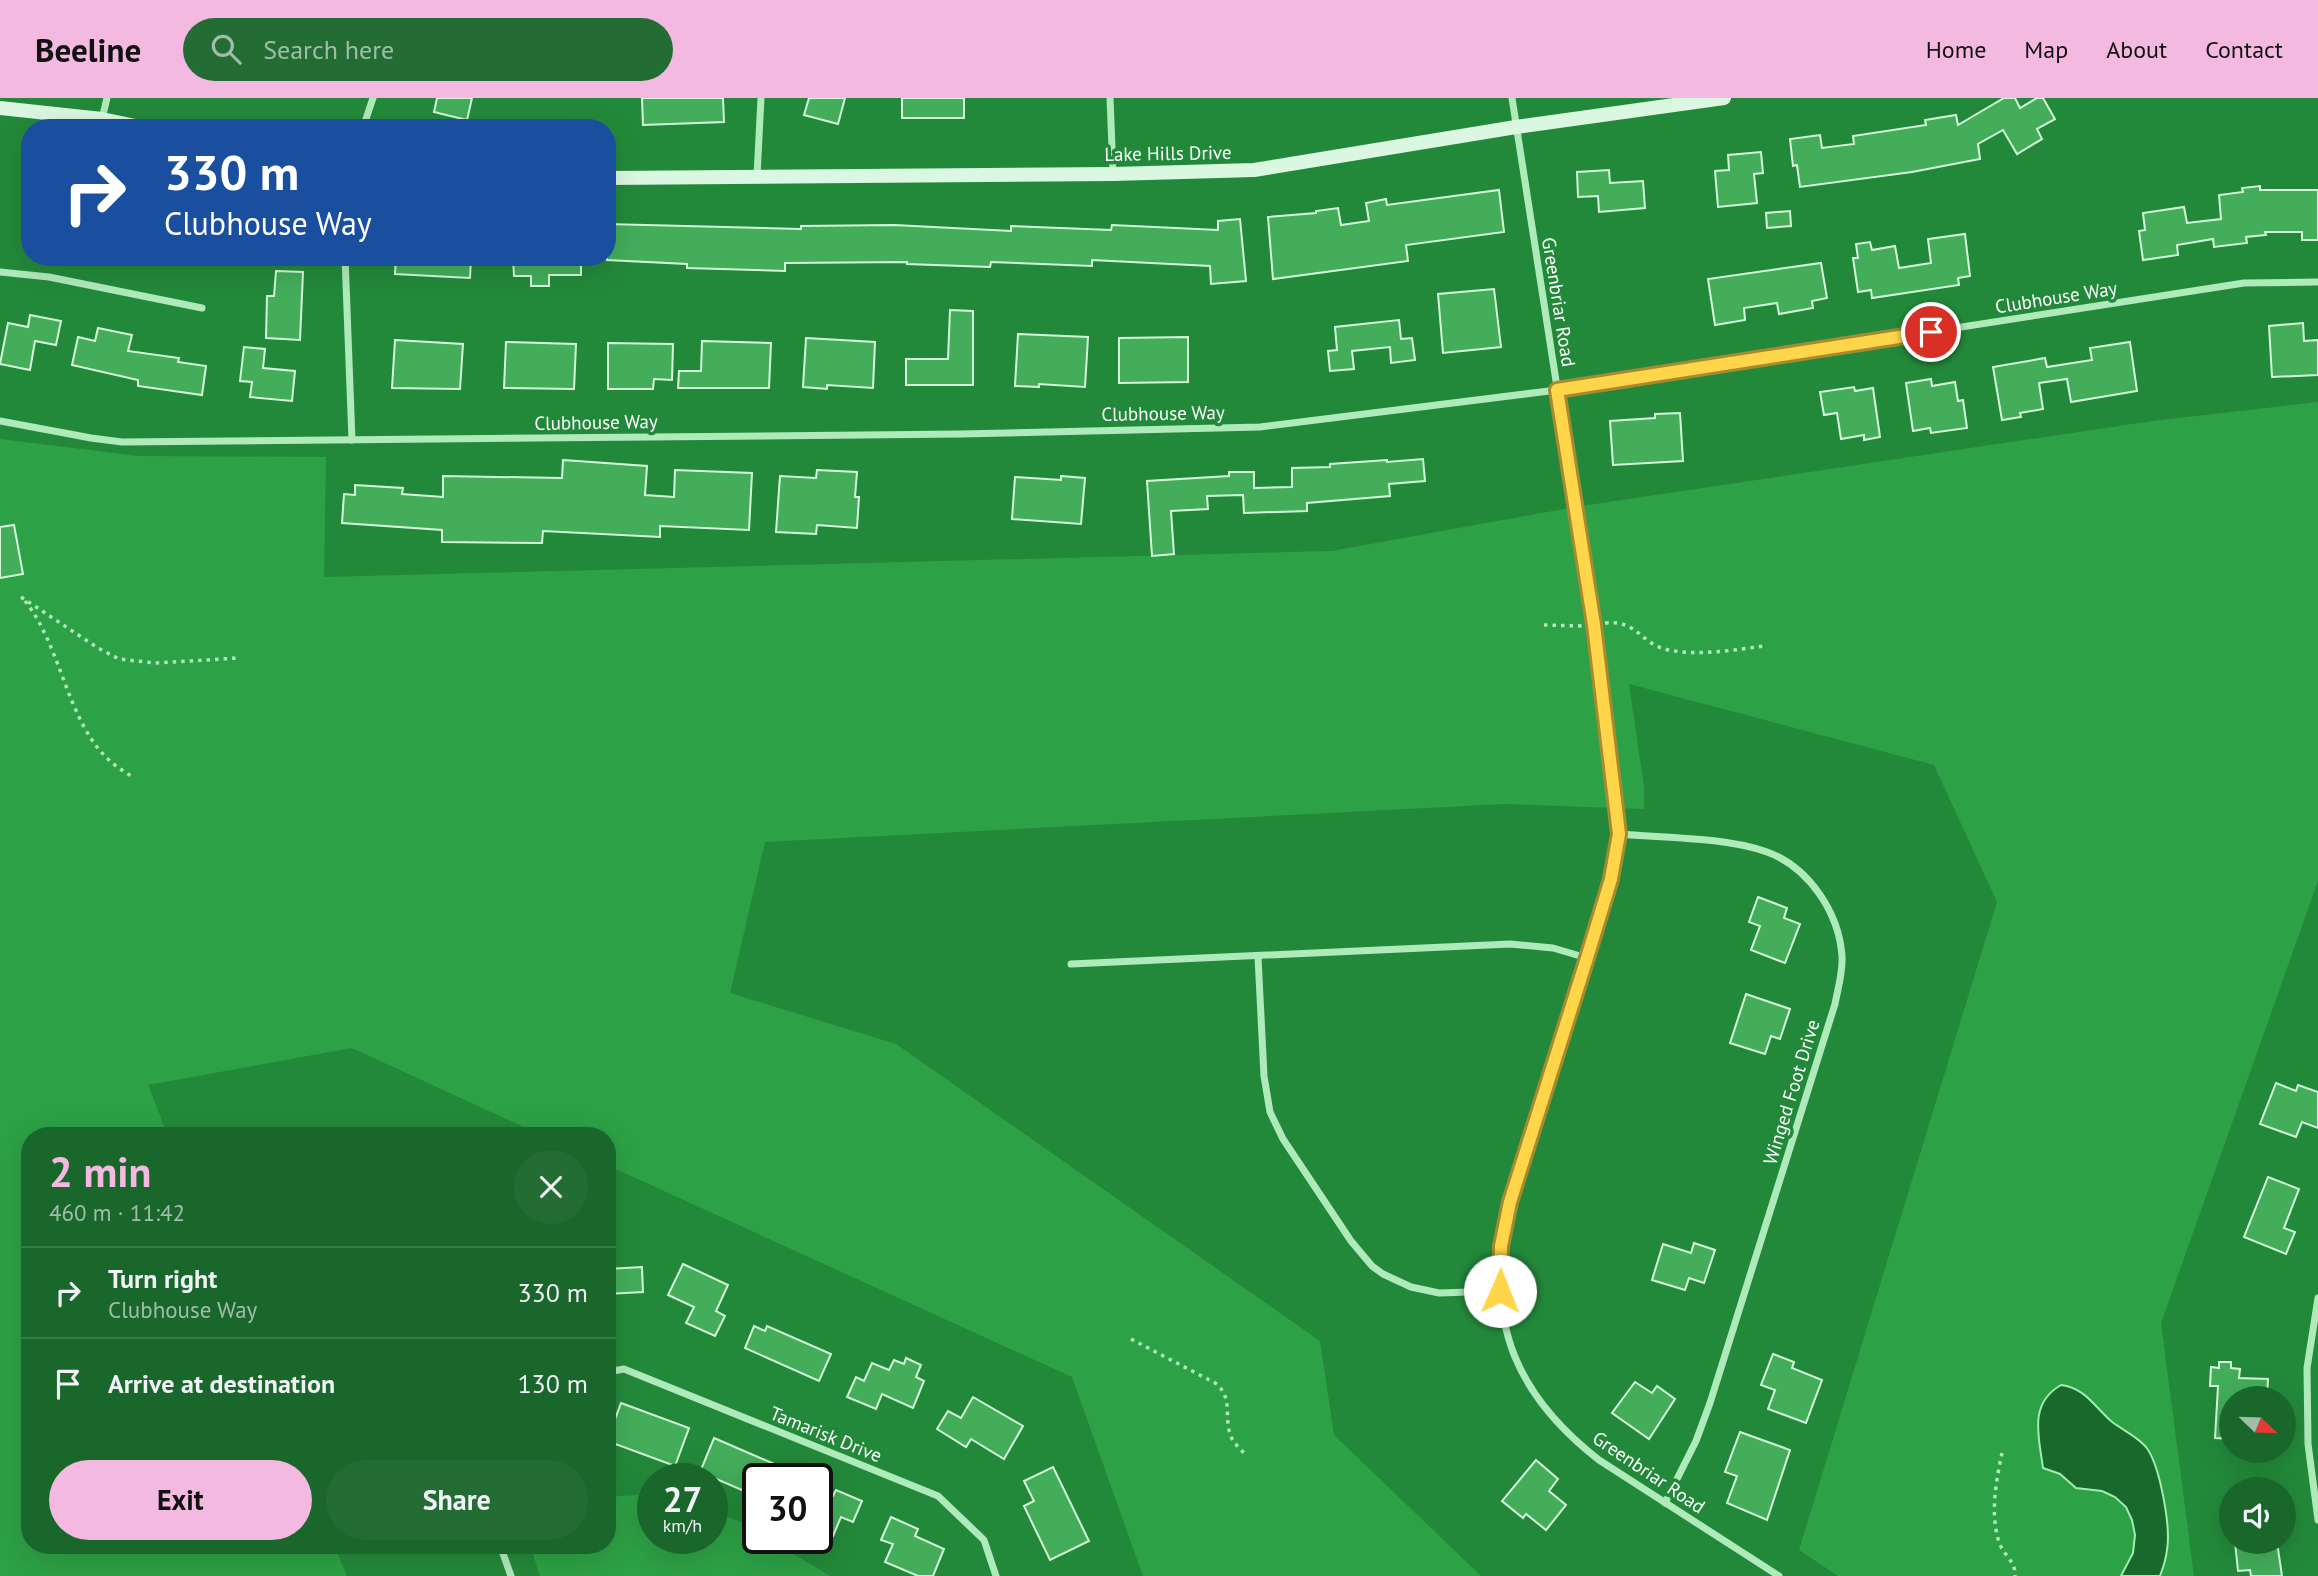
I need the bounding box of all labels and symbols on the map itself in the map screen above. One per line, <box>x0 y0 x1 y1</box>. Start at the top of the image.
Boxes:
street label: Lake Hills Drive <box>1104 140 1232 166</box>
street label: Greenbriar Road <box>1537 236 1581 368</box>
street label: Clubhouse Way <box>1993 275 2119 318</box>
pin <box>1901 302 1961 362</box>
street label: Clubhouse Way <box>1101 400 1225 426</box>
street label: Clubhouse Way <box>534 409 658 435</box>
street label: Winged Foot Drive <box>1758 1016 1824 1168</box>
position arrow <box>1463 1254 1537 1328</box>
north arrow <box>2219 1386 2296 1463</box>
street label: Tamarisk Drive <box>767 1401 885 1467</box>
street label: Greenbriar Road <box>1588 1426 1710 1518</box>
speed limit sign: 30 <box>742 1463 833 1554</box>

